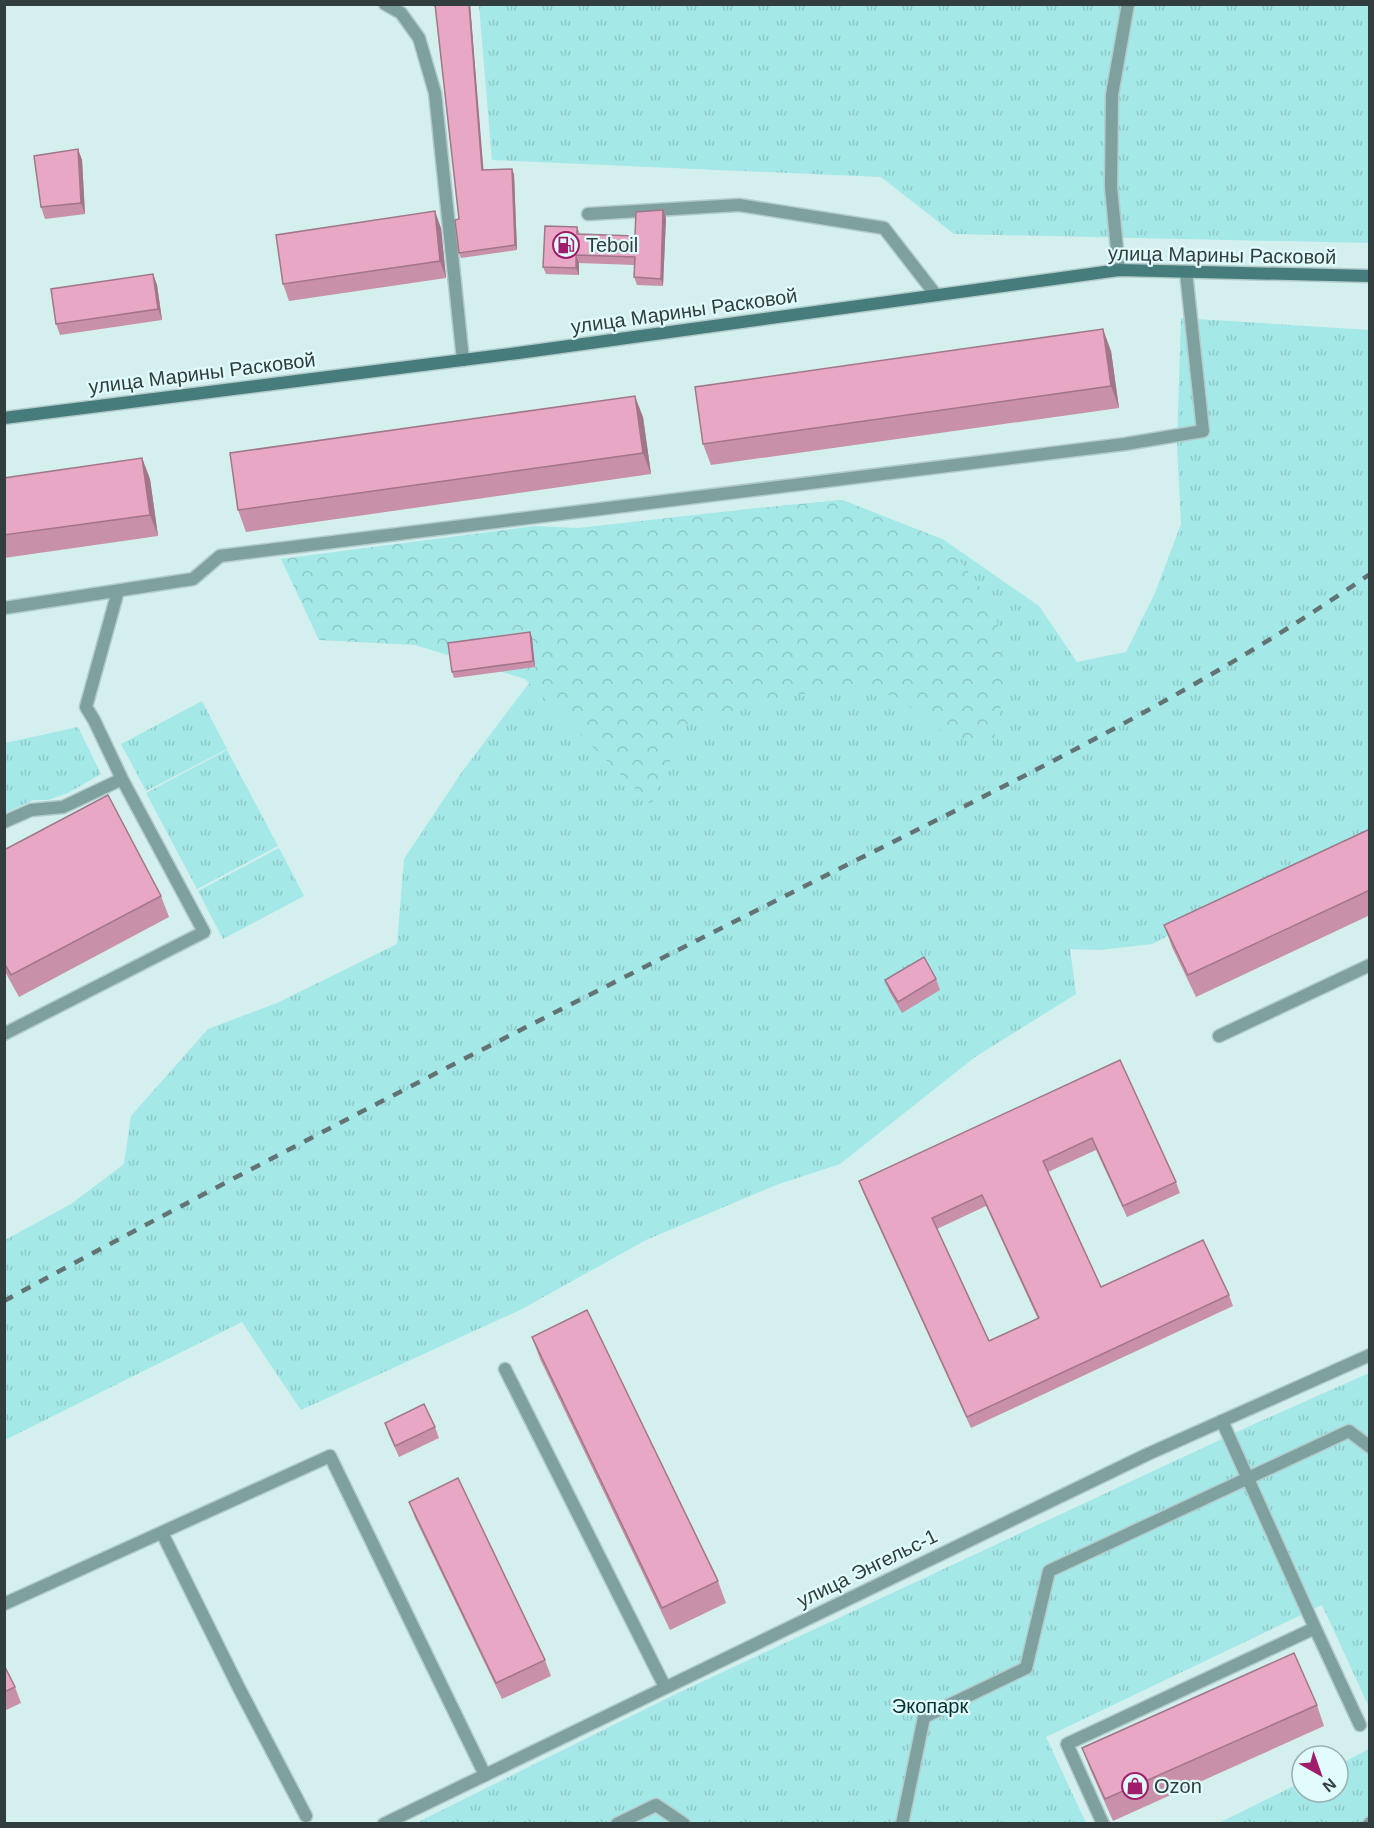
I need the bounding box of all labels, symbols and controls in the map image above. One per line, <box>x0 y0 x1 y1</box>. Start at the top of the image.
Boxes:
fuel station icon: Teboil <box>551 230 581 260</box>
place label: Teboil <box>586 234 638 256</box>
street label: улица Марины Расковой <box>1108 242 1336 268</box>
street label: улица Марины Расковой <box>569 284 799 338</box>
street label: улица Марины Расковой <box>87 348 317 398</box>
street label: улица Энгельс-1 <box>793 1525 941 1611</box>
park label: Экопарк <box>892 1695 968 1717</box>
north arrow <box>1290 1744 1350 1804</box>
shop icon: Ozon <box>1120 1771 1150 1801</box>
place label: Ozon <box>1154 1775 1202 1797</box>
text: N <box>1319 1775 1339 1795</box>

